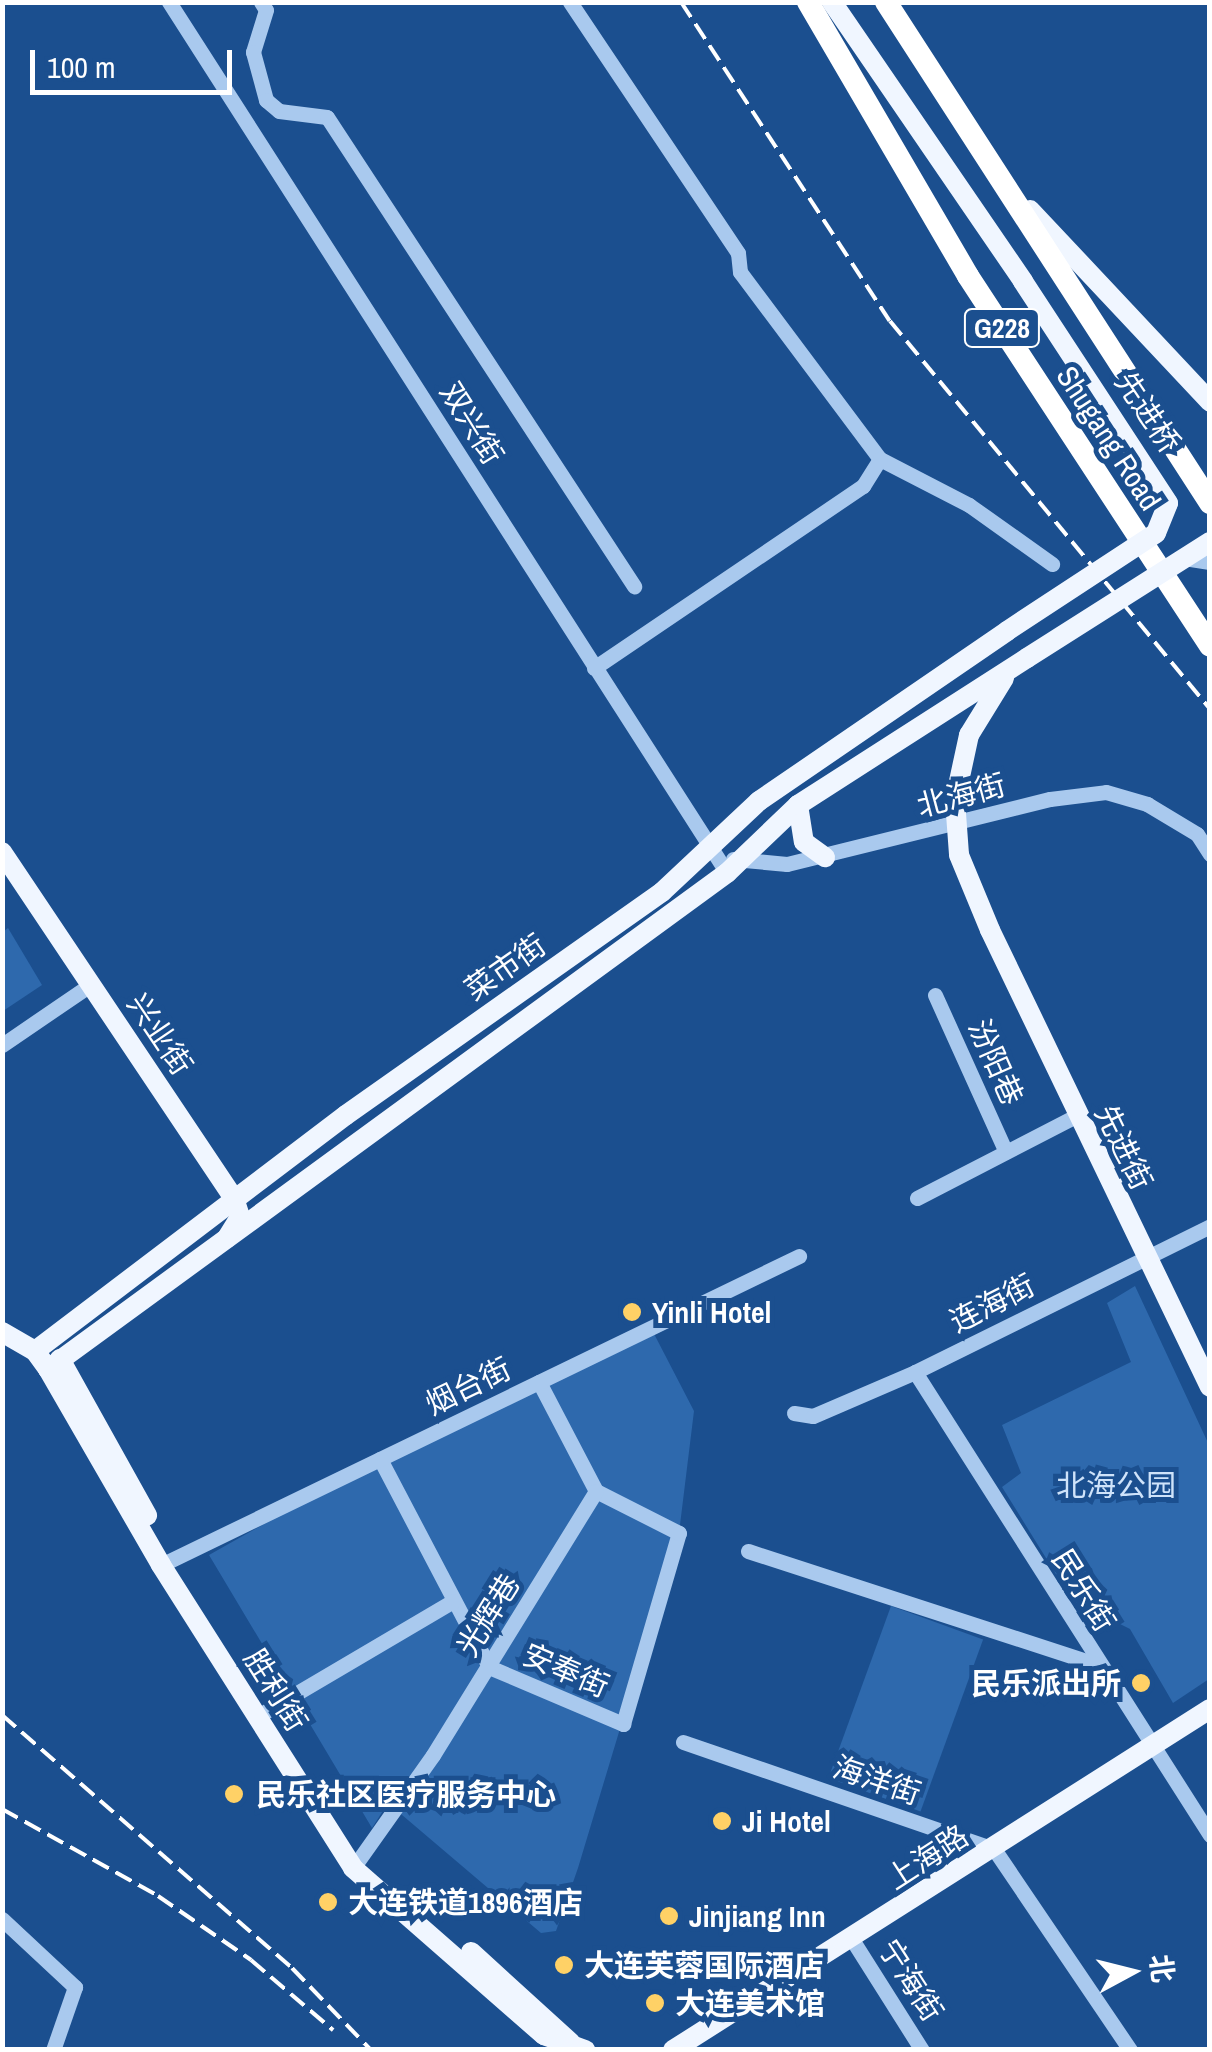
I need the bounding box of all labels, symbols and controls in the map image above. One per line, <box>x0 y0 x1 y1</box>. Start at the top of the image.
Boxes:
scale bar <box>35 30 238 92</box>
text: 100 m <box>47 47 115 87</box>
road number: G228 <box>962 305 1042 351</box>
street label: Shugang Road <box>1049 359 1169 517</box>
street label: 先进桥 <box>1108 365 1188 459</box>
street label: 双兴街 <box>433 375 511 471</box>
street label: 北海街 <box>913 766 1009 824</box>
street label: 菜市街 <box>458 926 552 1008</box>
street label: 兴业街 <box>120 987 200 1081</box>
street label: 汾阳巷 <box>961 1014 1031 1110</box>
street label: 先进街 <box>1088 1099 1160 1195</box>
street label: 连海街 <box>944 1267 1040 1339</box>
place label: Yinli Hotel <box>652 1294 771 1330</box>
marker: Yinli Hotel <box>621 1301 643 1323</box>
street label: 烟台街 <box>420 1350 516 1422</box>
park label: 北海公园 <box>1056 1467 1176 1503</box>
street label: 民乐街 <box>1045 1542 1123 1638</box>
street label: 光辉巷 <box>449 1567 527 1663</box>
street label: 安奉街 <box>518 1636 614 1704</box>
street label: 胜利街 <box>237 1642 315 1738</box>
place label: 民乐派出所 <box>971 1665 1121 1701</box>
marker: 民乐派出所 <box>1130 1672 1152 1694</box>
street label: 海洋街 <box>829 1748 925 1812</box>
place label: 民乐社区医疗服务中心 <box>256 1776 556 1812</box>
marker: 民乐社区医疗服务中心 <box>221 1781 247 1807</box>
place label: Ji Hotel <box>742 1803 831 1839</box>
marker: Ji Hotel <box>711 1810 733 1832</box>
street label: 上海路 <box>879 1817 975 1897</box>
place label: 大连铁道1896酒店 <box>348 1884 583 1920</box>
marker: 大连铁道1896酒店 <box>317 1891 339 1913</box>
place label: Jinjiang Inn <box>689 1898 826 1934</box>
marker: Jinjiang Inn <box>658 1905 680 1927</box>
north arrow <box>1082 1922 1182 2022</box>
street label: 宁海街 <box>871 1932 951 2028</box>
place label: 大连芙蓉国际酒店 <box>584 1947 824 1983</box>
text: 北 <box>1141 1952 1182 1985</box>
marker: 大连芙蓉国际酒店 <box>553 1954 575 1976</box>
place label: 大连美术馆 <box>675 1985 825 2021</box>
marker: 大连美术馆 <box>644 1992 666 2014</box>

